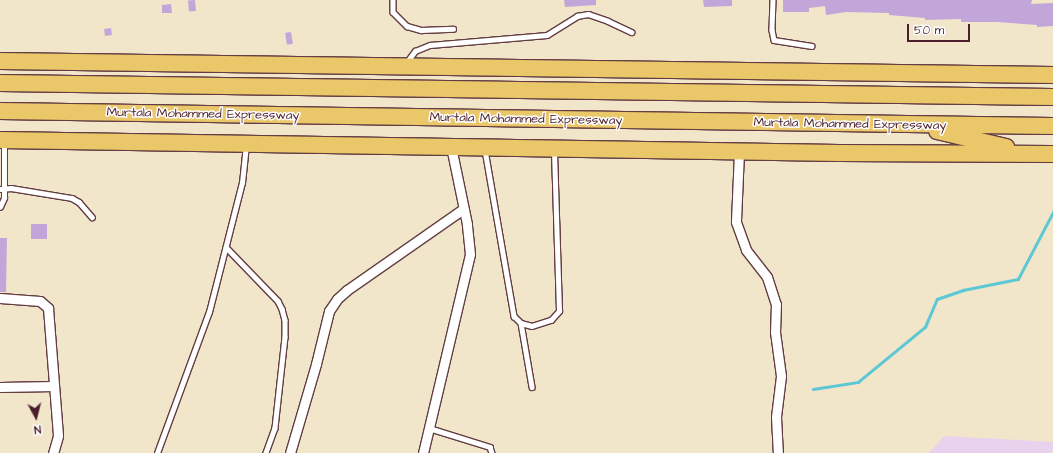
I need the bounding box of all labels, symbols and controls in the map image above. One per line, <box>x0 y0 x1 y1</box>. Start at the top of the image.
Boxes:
scale bar <box>909 16 972 42</box>
text: 50 m <box>914 22 944 39</box>
street label: Murtala Mohammed Expressway <box>106 105 300 123</box>
street label: Murtala Mohammed Expressway <box>429 110 623 128</box>
street label: Murtala Mohammed Expressway <box>753 115 947 133</box>
north arrow <box>16 397 56 437</box>
text: N <box>33 422 42 437</box>

